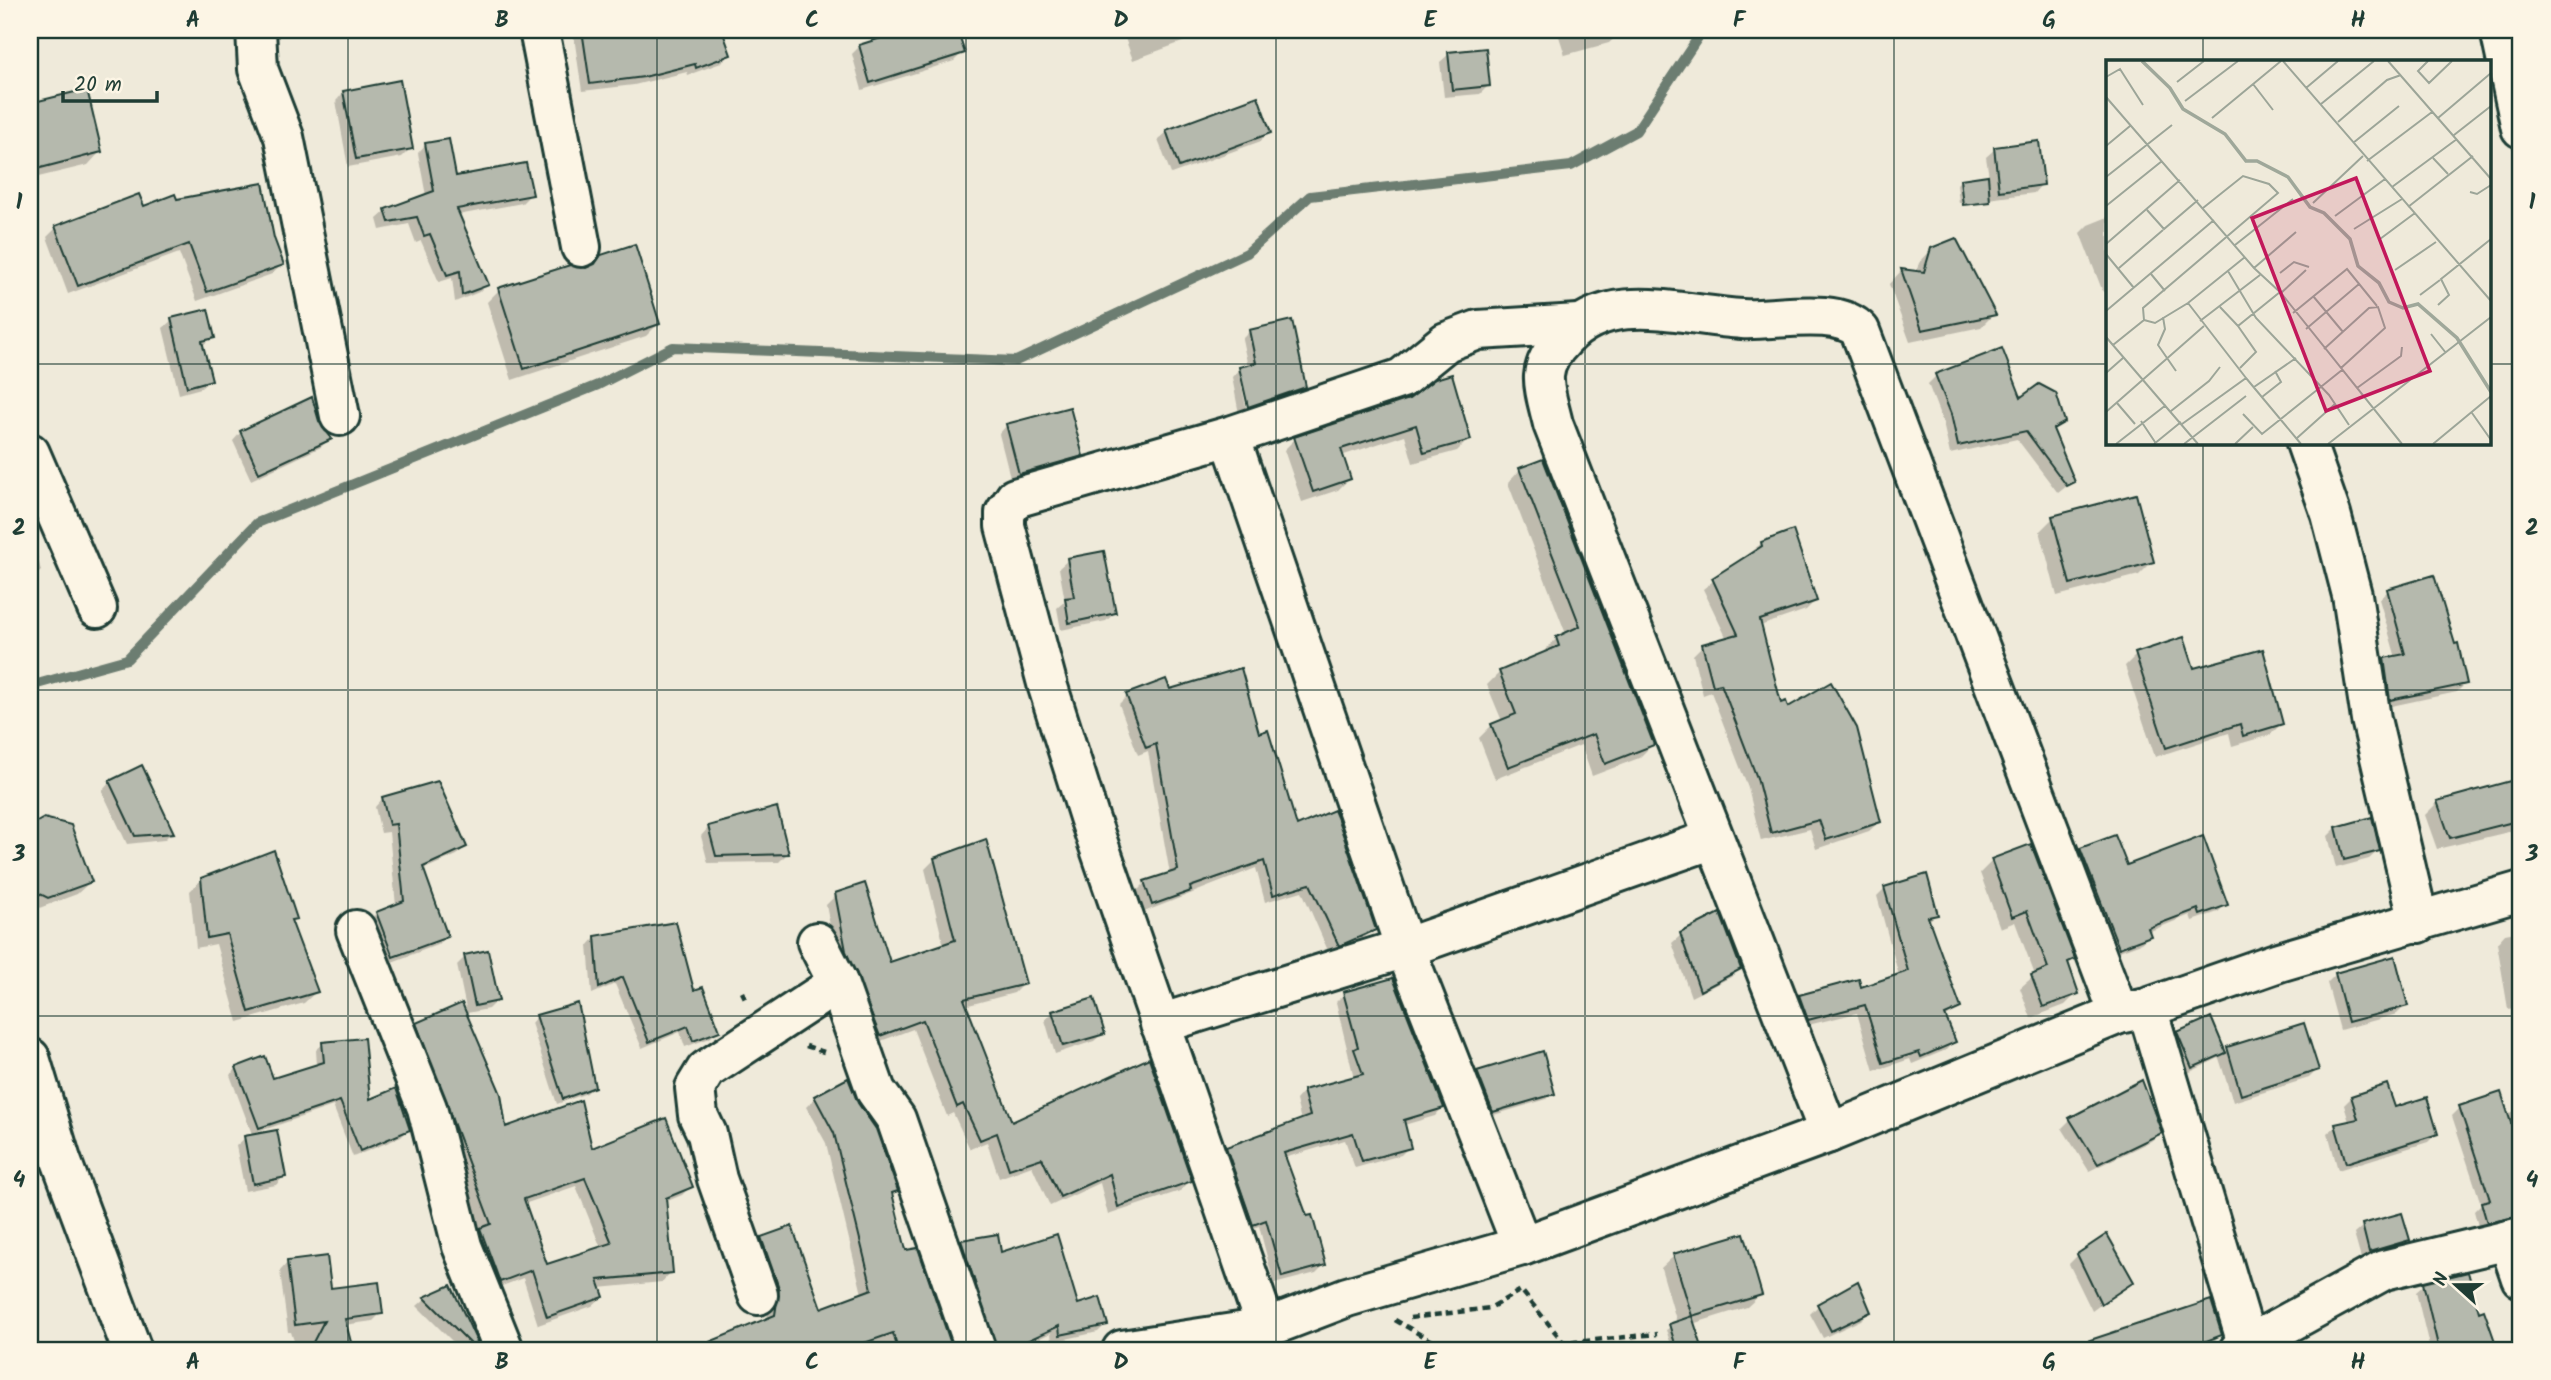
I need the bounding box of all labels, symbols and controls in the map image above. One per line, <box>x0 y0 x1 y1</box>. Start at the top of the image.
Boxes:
text: A <box>186 3 200 39</box>
text: B <box>495 3 509 39</box>
text: C <box>805 3 819 39</box>
text: D <box>1113 3 1129 39</box>
text: E <box>1424 3 1438 39</box>
text: F <box>1733 3 1747 39</box>
text: G <box>2042 3 2056 39</box>
text: H <box>2351 3 2366 39</box>
scale bar <box>63 60 158 104</box>
inset map <box>2106 60 2492 444</box>
text: 20 m <box>74 69 122 102</box>
text: 1 <box>16 185 23 221</box>
text: 1 <box>2529 185 2536 221</box>
text: 2 <box>12 511 26 547</box>
text: 2 <box>2525 511 2539 547</box>
text: 3 <box>12 837 26 873</box>
text: 3 <box>2525 837 2539 873</box>
text: 4 <box>13 1163 26 1199</box>
text: 4 <box>2526 1163 2539 1199</box>
north arrow <box>2422 1250 2492 1320</box>
text: N <box>2426 1269 2458 1291</box>
text: A <box>186 1345 200 1380</box>
text: B <box>495 1345 509 1380</box>
text: C <box>805 1345 819 1380</box>
text: D <box>1113 1345 1129 1380</box>
text: E <box>1424 1345 1438 1380</box>
text: F <box>1733 1345 1747 1380</box>
text: G <box>2042 1345 2056 1380</box>
text: H <box>2351 1345 2366 1380</box>

